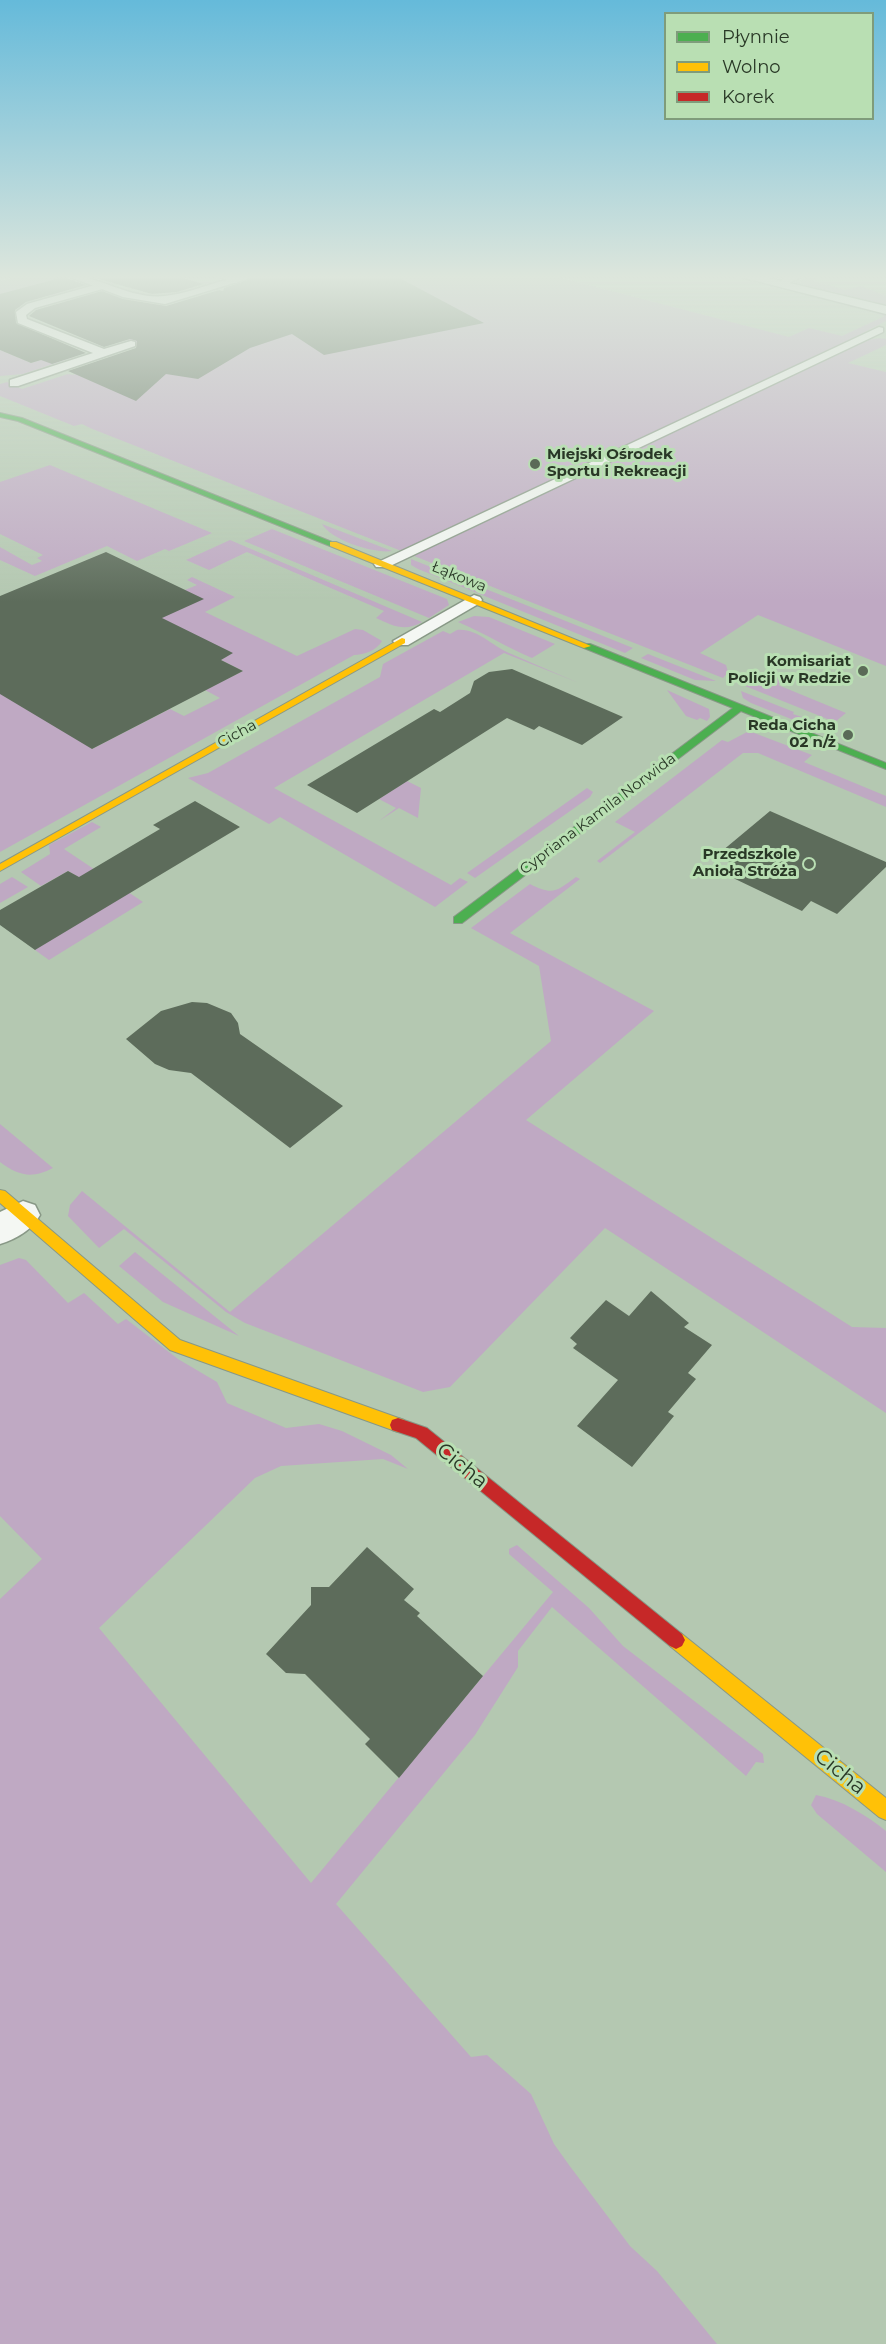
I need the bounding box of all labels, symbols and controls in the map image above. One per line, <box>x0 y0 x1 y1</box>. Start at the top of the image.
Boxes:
legend <box>664 12 874 120</box>
text: Płynnie <box>722 26 790 48</box>
text: Wolno <box>722 56 781 78</box>
text: Korek <box>722 86 774 108</box>
place label: Miejski Ośrodek Sportu i Rekreacji <box>547 446 686 481</box>
marker: Miejski Ośrodek Sportu i Rekreacji <box>528 457 542 471</box>
street label: Łąkowa <box>429 558 489 596</box>
place label: Komisariat Policji w Redzie <box>728 653 851 688</box>
marker: Komisariat Policji w Redzie <box>856 664 870 678</box>
street label: Cicha <box>214 716 260 752</box>
place label: Reda Cicha 02 n/ż <box>748 717 836 752</box>
marker: Reda Cicha 02 n/ż <box>841 728 855 742</box>
street label: Cypriana Kamila Norwida <box>516 749 680 879</box>
place label: Przedszkole Anioła Stróża <box>693 846 797 881</box>
marker: Przedszkole Anioła Stróża <box>802 857 816 871</box>
street label: Cicha <box>431 1438 493 1494</box>
street label: Cicha <box>809 1744 871 1800</box>

